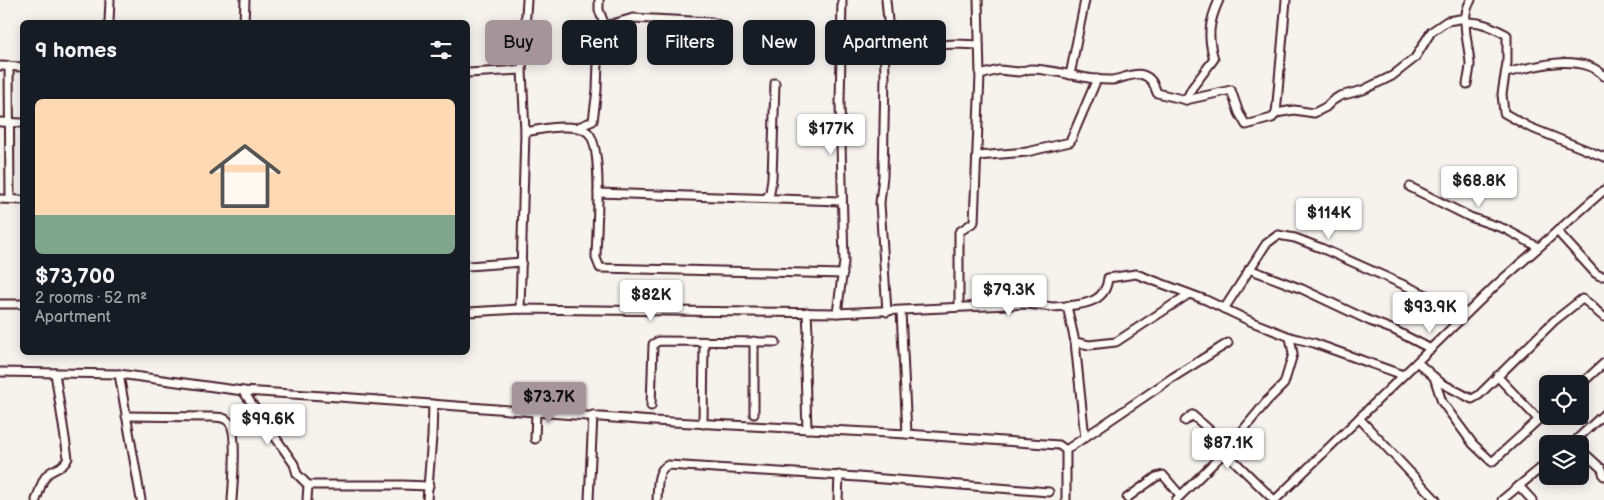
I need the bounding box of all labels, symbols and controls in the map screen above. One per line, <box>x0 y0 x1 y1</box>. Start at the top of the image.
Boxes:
chip: Buy <box>485 20 552 65</box>
chip: Rent <box>562 20 637 65</box>
chip: Filters <box>647 20 733 65</box>
chip: New <box>743 20 815 65</box>
chip: Apartment <box>825 20 946 65</box>
icon: filters <box>427 36 455 64</box>
text: 9 homes <box>35 38 117 63</box>
pin: $177K <box>796 114 866 156</box>
text: $177K <box>808 120 854 139</box>
icon: home <box>200 131 290 221</box>
pin: $68.8K <box>1438 166 1520 208</box>
text: $68.8K <box>1452 172 1506 191</box>
pin: $114K <box>1294 198 1364 240</box>
text: $114K <box>1307 204 1351 223</box>
text: $73,700 <box>35 264 115 289</box>
pin: $79.3K <box>968 274 1050 317</box>
pin: $82K <box>621 280 681 322</box>
text: $79.3K <box>983 281 1035 300</box>
text: $82K <box>631 286 671 305</box>
text: 2 rooms · 52 m² <box>35 289 147 308</box>
pin: $93.9K <box>1389 292 1471 334</box>
text: $93.9K <box>1403 298 1457 317</box>
text: Apartment <box>35 308 111 327</box>
map controls <box>1539 375 1589 485</box>
button: locate <box>1539 375 1589 425</box>
pin: $73.7K <box>508 382 590 424</box>
text: $73.7K <box>523 388 575 407</box>
pin: $99.6K <box>227 404 309 446</box>
text: $99.6K <box>241 410 295 429</box>
pin: $87.1K <box>1187 428 1269 470</box>
text: $87.1K <box>1203 434 1253 453</box>
button: layers <box>1539 435 1589 485</box>

